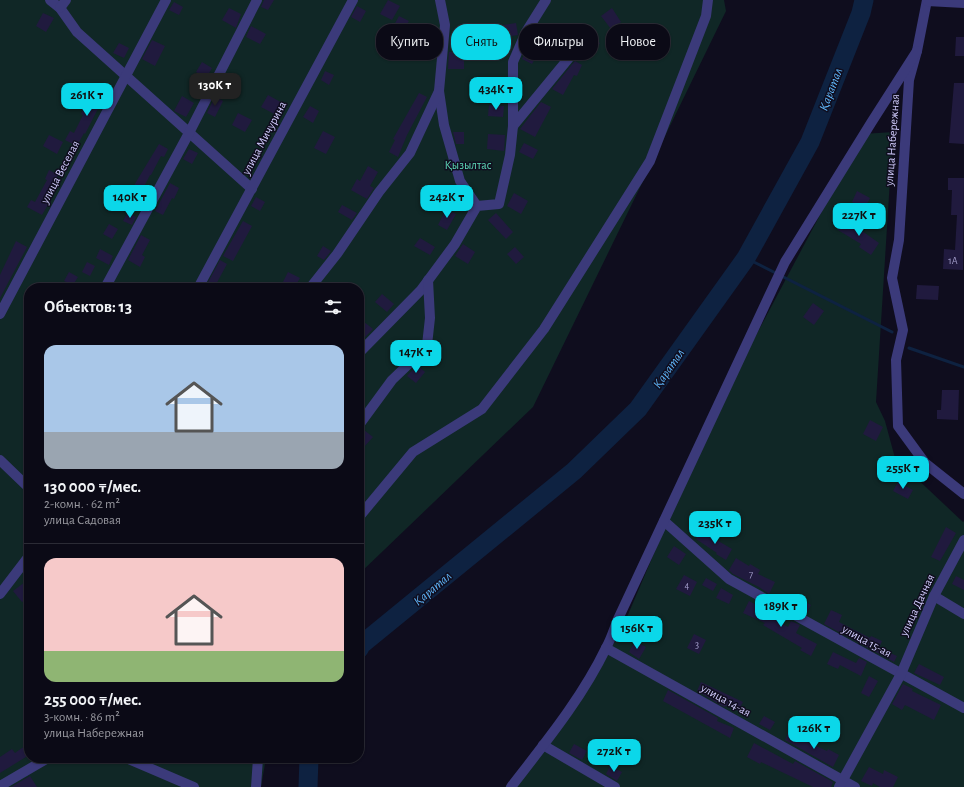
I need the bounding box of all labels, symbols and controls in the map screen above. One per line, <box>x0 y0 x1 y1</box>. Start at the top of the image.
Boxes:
chip: Купить <box>376 24 443 60</box>
chip: Снять <box>451 24 511 60</box>
chip: Фильтры <box>519 24 598 60</box>
chip: Новое <box>606 24 670 60</box>
water label: Қаратал <box>817 66 845 113</box>
pin: 130K ₸ <box>182 73 248 107</box>
pin: 434K ₸ <box>463 77 529 111</box>
text: 130K ₸ <box>198 79 232 92</box>
pin: 261K ₸ <box>54 83 120 117</box>
text: 434K ₸ <box>478 83 514 96</box>
text: 261K ₸ <box>70 89 104 102</box>
street label: улица Набережная <box>883 93 902 188</box>
street label: улица Мичурина <box>239 99 290 178</box>
street label: улица Веселая <box>38 138 83 207</box>
park label: Қызылтас <box>444 159 492 171</box>
pin: 140K ₸ <box>97 185 163 219</box>
pin: 242K ₸ <box>414 185 480 219</box>
text: 140K ₸ <box>113 191 147 204</box>
text: 242K ₸ <box>429 191 465 204</box>
pin: 227K ₸ <box>826 203 892 237</box>
text: 227K ₸ <box>842 209 876 222</box>
house number: 1А <box>948 256 958 266</box>
icon: filters <box>322 296 344 318</box>
text: Объектов: 13 <box>44 298 132 315</box>
pin: 147K ₸ <box>383 340 449 374</box>
text: 147K ₸ <box>399 346 433 359</box>
water label: Қаратал <box>651 347 687 391</box>
icon: home <box>158 371 230 443</box>
pin: 255K ₸ <box>870 456 936 490</box>
text: 255K ₸ <box>886 462 920 475</box>
text: 130 000 ₸/мес. <box>44 478 141 495</box>
text: 2-комн. · 62 m² <box>44 498 120 511</box>
pin: 235K ₸ <box>682 511 748 545</box>
text: улица Садовая <box>44 514 121 527</box>
text: 235K ₸ <box>698 517 732 530</box>
water label: Қаратал <box>412 570 454 608</box>
house number: 7 <box>749 570 753 580</box>
street label: улица Дачная <box>897 572 937 639</box>
house number: 4 <box>685 581 690 591</box>
icon: home <box>158 584 230 656</box>
pin: 189K ₸ <box>748 594 814 628</box>
text: 189K ₸ <box>764 600 798 613</box>
pin: 156K ₸ <box>604 616 670 650</box>
text: 156K ₸ <box>620 622 654 635</box>
street label: улица 15-ая <box>839 622 894 660</box>
house number: 3 <box>695 640 699 650</box>
street label: улица 14-ая <box>698 681 753 719</box>
text: 255 000 ₸/мес. <box>44 691 142 708</box>
text: 3-комн. · 86 m² <box>44 711 120 724</box>
pin: 126K ₸ <box>781 716 847 750</box>
text: 126K ₸ <box>797 722 831 735</box>
text: улица Набережная <box>44 727 144 740</box>
pin: 272K ₸ <box>581 739 647 773</box>
text: 272K ₸ <box>597 745 631 758</box>

